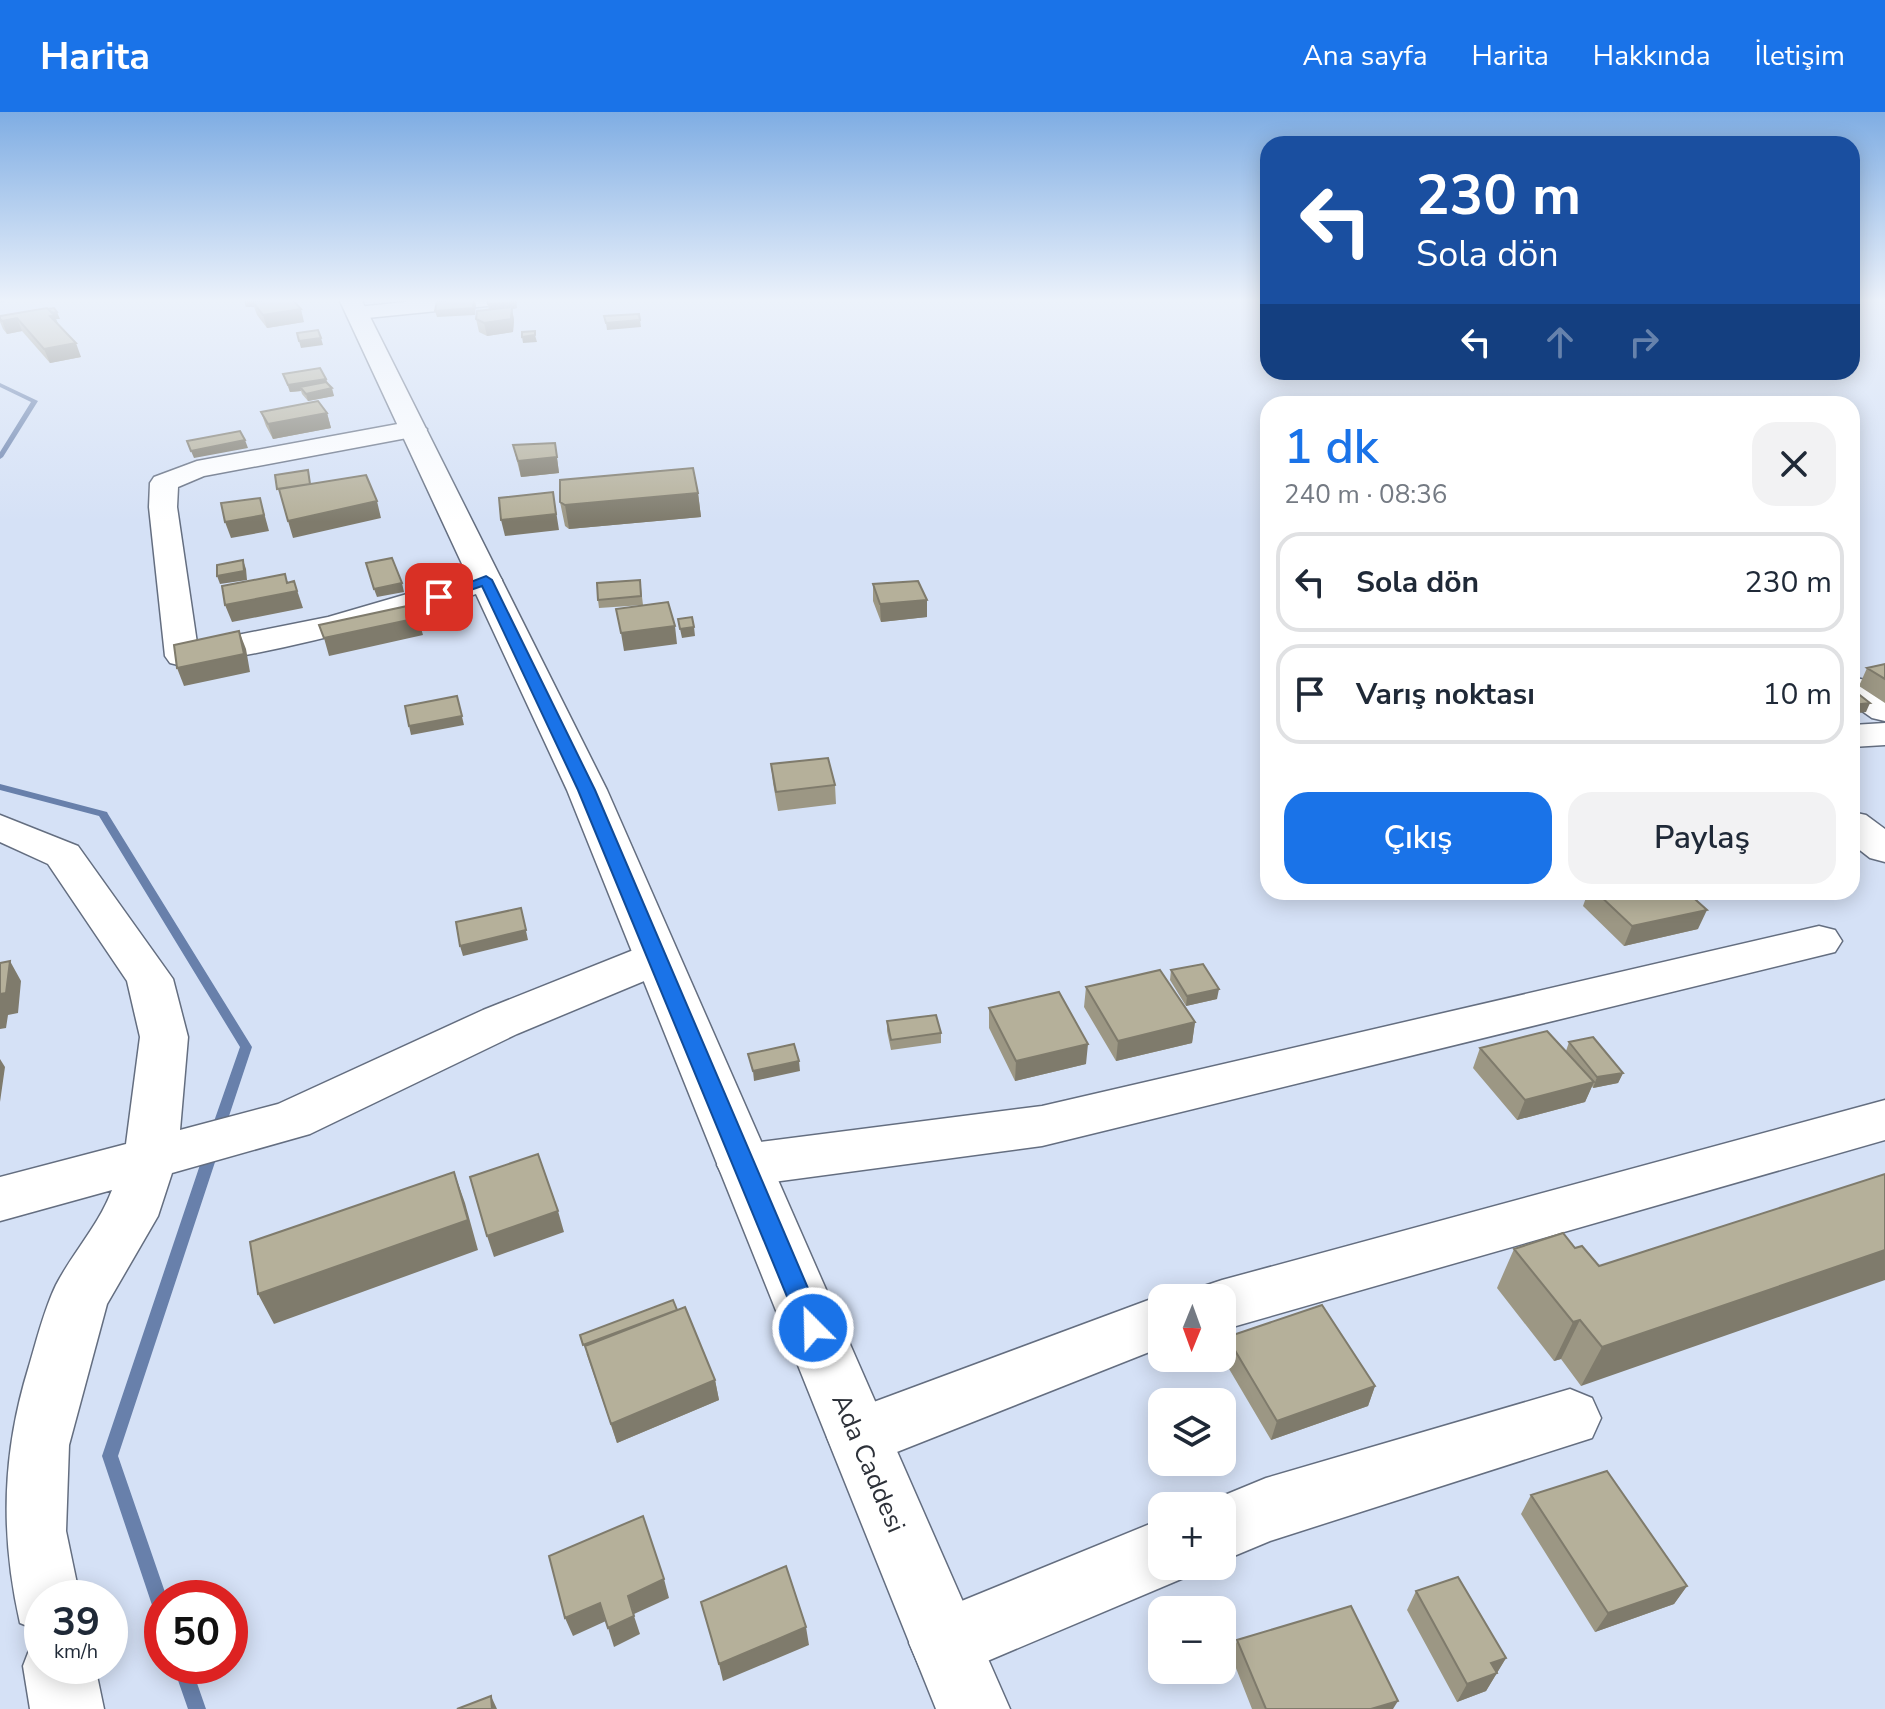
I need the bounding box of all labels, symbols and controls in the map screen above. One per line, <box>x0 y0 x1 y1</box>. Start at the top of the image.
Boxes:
text: Harita <box>40 31 150 82</box>
text: Ana sayfa <box>1302 37 1428 75</box>
text: Harita <box>1472 37 1549 75</box>
text: Hakkında <box>1593 37 1711 75</box>
text: İletişim <box>1755 37 1845 75</box>
text: 230 m <box>1416 157 1581 234</box>
icon: left <box>1284 168 1388 272</box>
text: Sola dön <box>1416 230 1559 279</box>
icon: left <box>1454 320 1498 364</box>
icon: ahead <box>1538 320 1582 364</box>
icon: right <box>1622 320 1666 364</box>
text: 1 dk <box>1284 414 1379 480</box>
button: close <box>1752 422 1836 506</box>
text: 240 m · 08:36 <box>1284 477 1447 512</box>
icon: left <box>1288 560 1332 604</box>
text: Sola dön <box>1356 562 1479 603</box>
text: 230 m <box>1745 562 1832 603</box>
pin <box>405 563 473 631</box>
icon: arrive <box>417 575 461 619</box>
icon: arrive <box>1288 672 1332 716</box>
text: Varış noktası <box>1356 674 1535 715</box>
text: 10 m <box>1763 674 1832 715</box>
button: Çıkış <box>1284 792 1552 884</box>
button: Paylaş <box>1568 792 1836 884</box>
north arrow <box>1148 1284 1236 1372</box>
map controls <box>1148 1284 1236 1684</box>
position arrow <box>771 1286 855 1370</box>
street label: Ada Caddesi <box>824 1388 914 1538</box>
button: layers <box>1148 1388 1236 1476</box>
button: + <box>1148 1492 1236 1580</box>
speed limit sign: 50 <box>144 1580 248 1684</box>
text: 39 <box>52 1595 100 1649</box>
button: − <box>1148 1596 1236 1684</box>
text: km/h <box>54 1638 98 1665</box>

